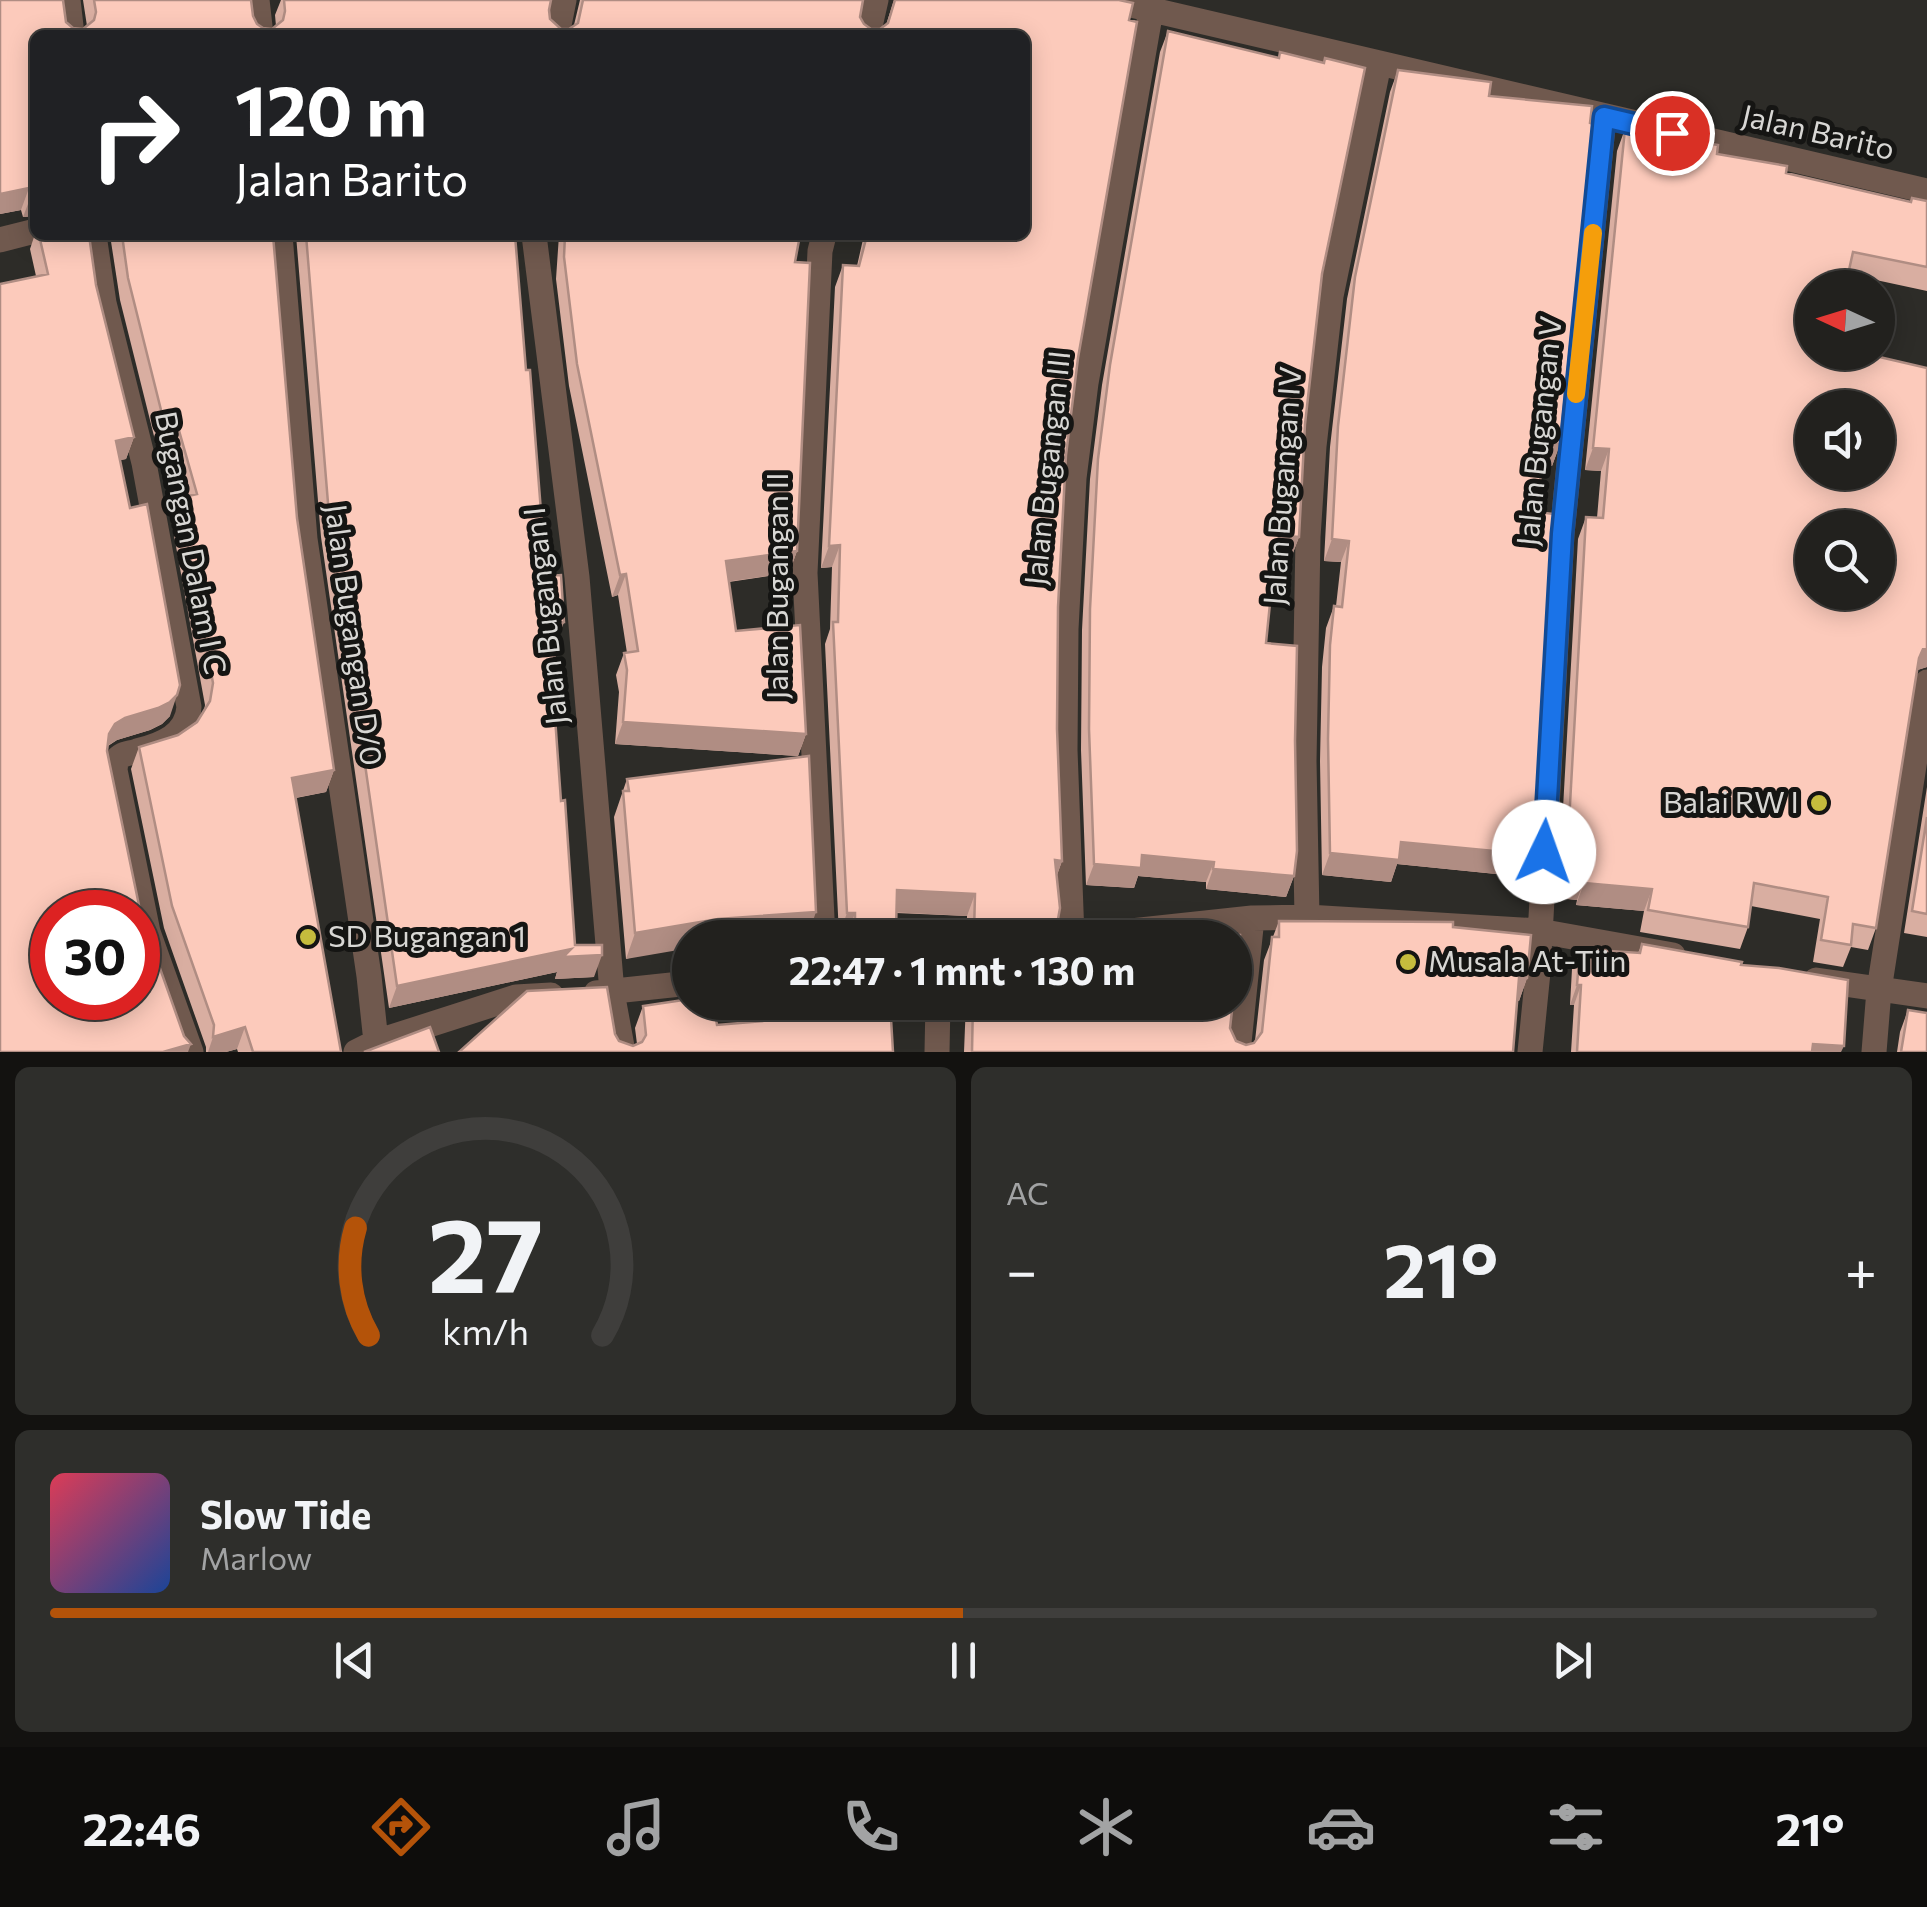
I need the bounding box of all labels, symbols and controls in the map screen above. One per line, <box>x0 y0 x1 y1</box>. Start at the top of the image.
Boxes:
text: 120 m <box>235 65 427 150</box>
icon: right <box>70 70 200 200</box>
pin <box>1630 91 1715 176</box>
street label: Jalan Barito <box>1739 95 1898 166</box>
icon: arrive <box>1645 106 1700 161</box>
text: Jalan Barito <box>235 150 468 205</box>
north arrow <box>1795 270 1895 370</box>
map controls <box>1795 270 1895 610</box>
street label: Jalan Bugangan V <box>1507 314 1568 548</box>
street label: Jalan Bugangan III <box>1015 349 1076 587</box>
street label: Jalan Bugangan IV <box>1254 365 1307 607</box>
button: sound <box>1795 390 1895 490</box>
street label: Bugangan Dalam I C <box>149 408 236 677</box>
street label: Jalan Bugangan II <box>757 472 794 700</box>
street label: Jalan Bugangan D/0 <box>319 501 392 768</box>
street label: Jalan Bugangan I <box>514 506 573 727</box>
button: search <box>1795 510 1895 610</box>
place label: Balai RW I <box>1663 782 1799 819</box>
marker: Balai RW I <box>1808 792 1830 814</box>
position arrow <box>1492 800 1596 904</box>
speed limit sign: 30 <box>30 890 160 1020</box>
place label: SD Bugangan 1 <box>328 916 526 953</box>
marker: SD Bugangan 1 <box>297 926 319 948</box>
place label: Musala At-Tiin <box>1428 941 1626 978</box>
text: 22:47 · 1 mnt · 130 m <box>789 946 1135 993</box>
marker: Musala At-Tiin <box>1397 951 1419 973</box>
text: AC <box>1006 1172 1049 1212</box>
text: 27 <box>428 1187 543 1314</box>
text: 21° <box>1384 1222 1498 1313</box>
text: − <box>1006 1235 1037 1302</box>
text: + <box>1845 1235 1877 1302</box>
text: km/h <box>442 1309 529 1352</box>
text: Slow Tide <box>200 1490 371 1537</box>
text: Marlow <box>200 1537 312 1577</box>
icon: previous <box>327 1633 382 1688</box>
icon: pause <box>936 1633 991 1688</box>
icon: next <box>1545 1633 1600 1688</box>
icon: directions <box>366 1792 436 1862</box>
icon: music <box>601 1792 671 1862</box>
icon: phone <box>836 1792 906 1862</box>
icon: climate <box>1071 1792 1141 1862</box>
icon: car <box>1306 1792 1376 1862</box>
icon: filters <box>1541 1792 1611 1862</box>
text: 22:46 <box>82 1800 201 1855</box>
text: 21° <box>1776 1800 1844 1855</box>

